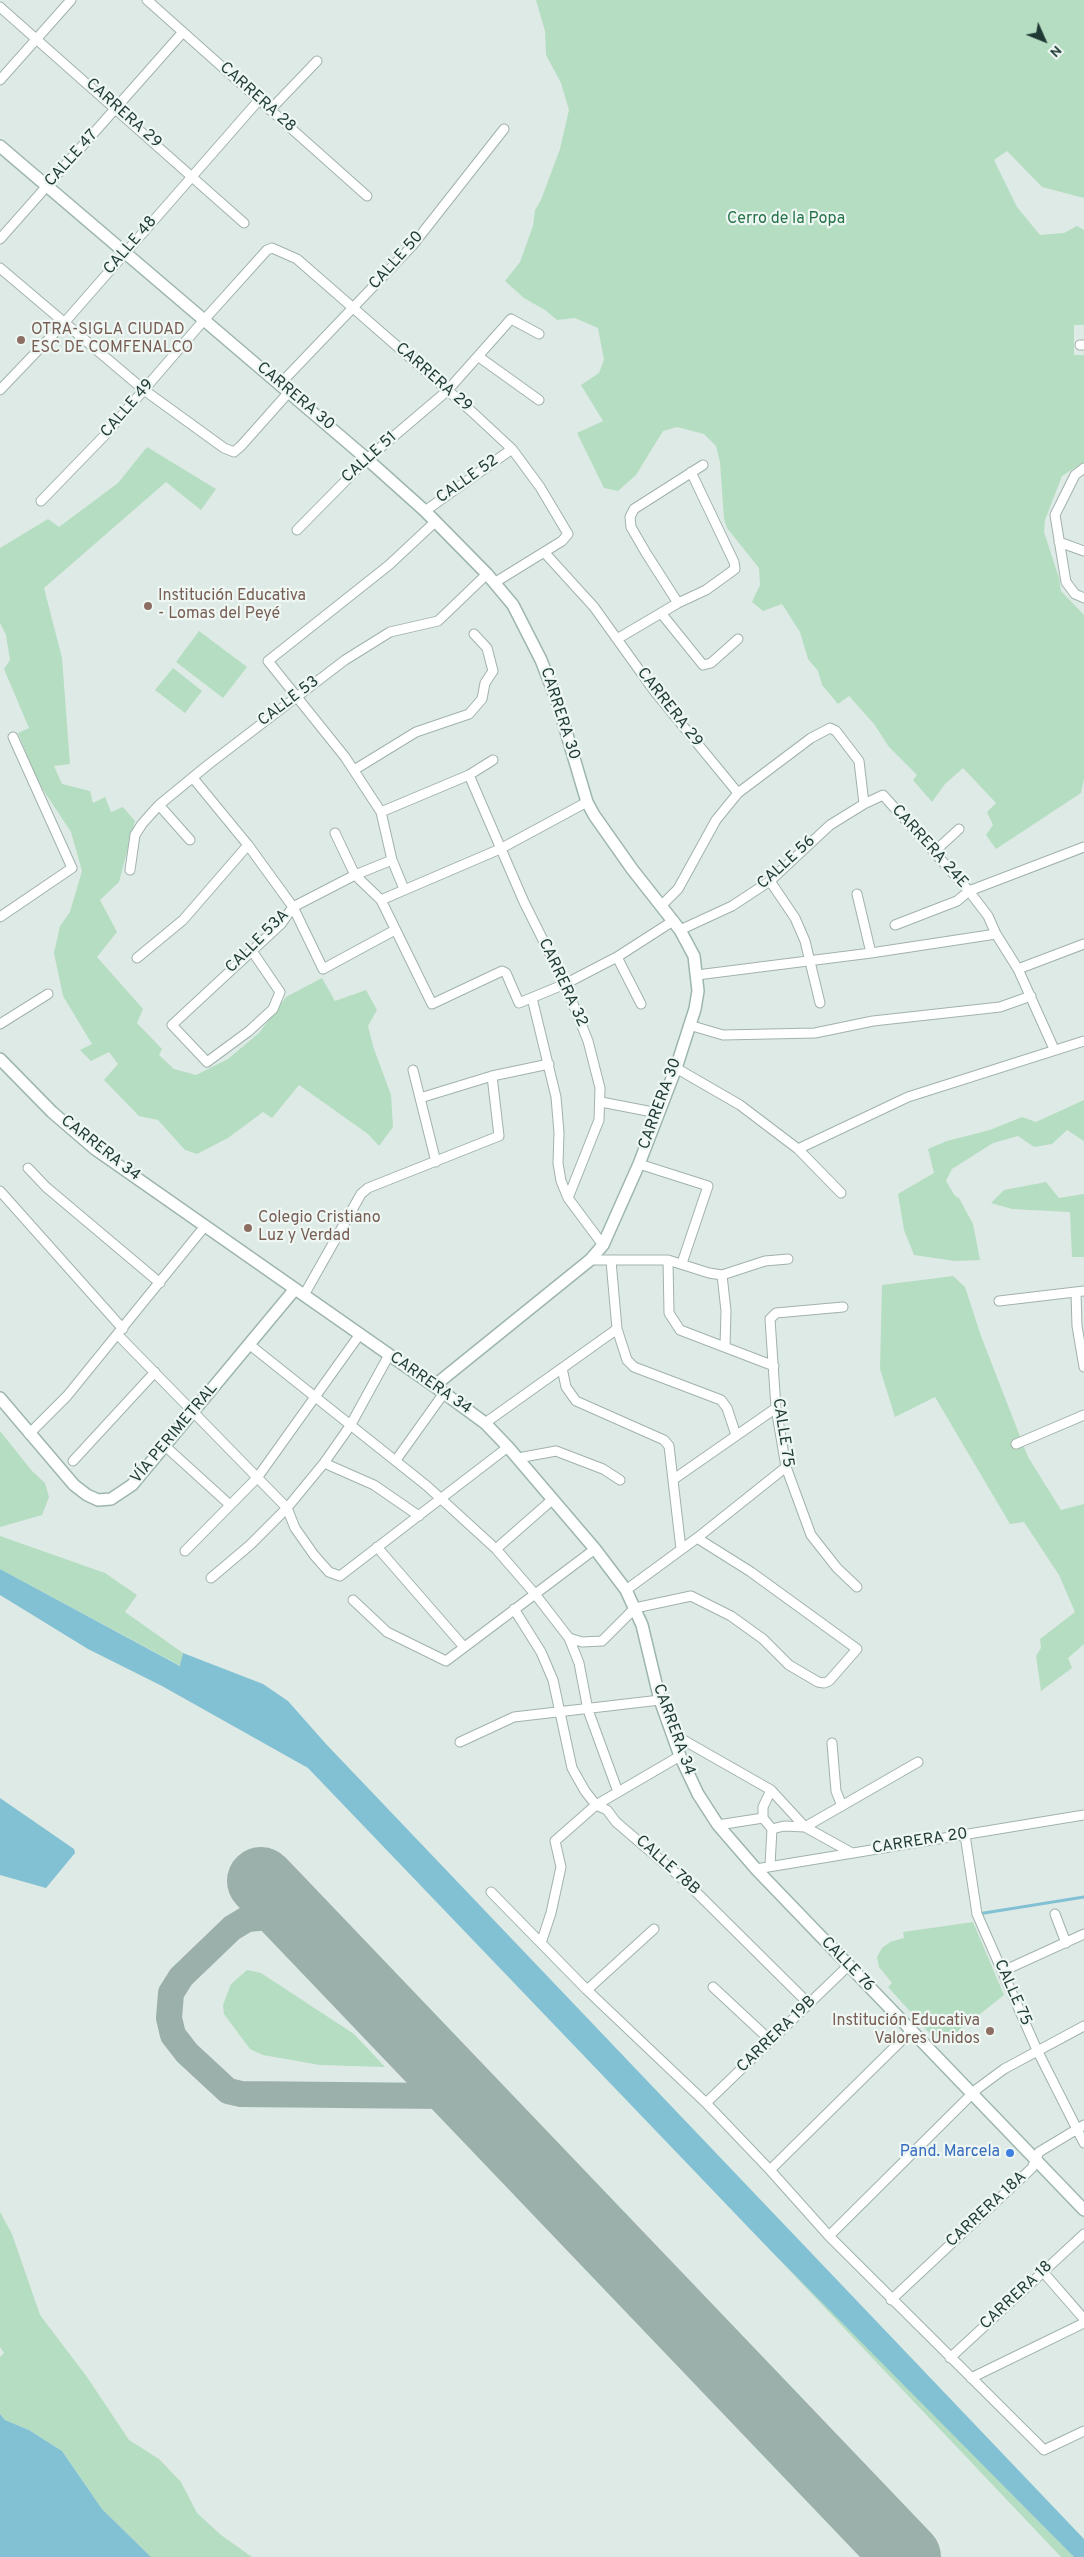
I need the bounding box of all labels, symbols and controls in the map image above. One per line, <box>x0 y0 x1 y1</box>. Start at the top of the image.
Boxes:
north arrow <box>1019 15 1069 65</box>
text: N <box>1046 41 1065 60</box>
street label: CARRERA 28 <box>215 59 299 137</box>
street label: CARRERA 29 <box>81 75 165 153</box>
street label: CALLE 47 <box>41 127 103 191</box>
park label: Cerro de la Popa <box>727 210 845 230</box>
street label: CALLE 48 <box>100 213 162 279</box>
street label: CALLE 50 <box>366 228 428 294</box>
place label: OTRA-SIGLA CIUDAD ESC DE COMFENALCO <box>31 321 193 359</box>
marker: OTRA-SIGLA CIUDAD ESC DE COMFENALCO <box>15 334 27 346</box>
street label: CARRERA 29 <box>391 339 475 417</box>
street label: CARRERA 30 <box>252 359 338 435</box>
street label: CALLE 49 <box>97 376 159 442</box>
street label: CALLE 51 <box>338 428 402 488</box>
street label: CALLE 52 <box>433 452 503 508</box>
place label: Institución Educativa - Lomas del Peyé <box>158 587 306 625</box>
marker: Institución Educativa - Lomas del Peyé <box>142 600 154 612</box>
street label: CARRERA 29 <box>632 664 706 752</box>
street label: CARRERA 30 <box>535 665 583 763</box>
street label: CALLE 53 <box>255 673 323 731</box>
street label: CARRERA 24E <box>887 801 971 893</box>
street label: CALLE 56 <box>754 832 820 894</box>
street label: CALLE 53A <box>222 906 294 978</box>
street label: CARRERA 32 <box>533 936 591 1030</box>
street label: CARRERA 30 <box>636 1056 686 1152</box>
street label: CARRERA 34 <box>56 1112 144 1186</box>
place label: Colegio Cristiano Luz y Verdad <box>258 1209 381 1247</box>
marker: Colegio Cristiano Luz y Verdad <box>242 1222 254 1234</box>
street label: CARRERA 34 <box>385 1349 475 1419</box>
street label: VÍA PERIMETRAL <box>127 1380 223 1488</box>
street label: CALLE 75 <box>767 1397 797 1469</box>
street label: CARRERA 34 <box>648 1682 698 1778</box>
street label: CARRERA 20 <box>871 1825 969 1859</box>
street label: CALLE 78B <box>631 1832 703 1900</box>
street label: CALLE 76 <box>816 1934 878 1996</box>
street label: CALLE 75 <box>989 1957 1035 2029</box>
street label: CARRERA 19B <box>734 1993 820 2077</box>
place label: Institución Educativa Valores Unidos <box>832 2012 980 2050</box>
marker: Institución Educativa Valores Unidos <box>984 2025 996 2037</box>
place label: Pand. Marcela <box>900 2143 1000 2163</box>
marker: Pand. Marcela <box>1004 2147 1016 2159</box>
street label: CARRERA 18A <box>943 2168 1031 2252</box>
street label: CARRERA 18 <box>977 2258 1057 2334</box>

